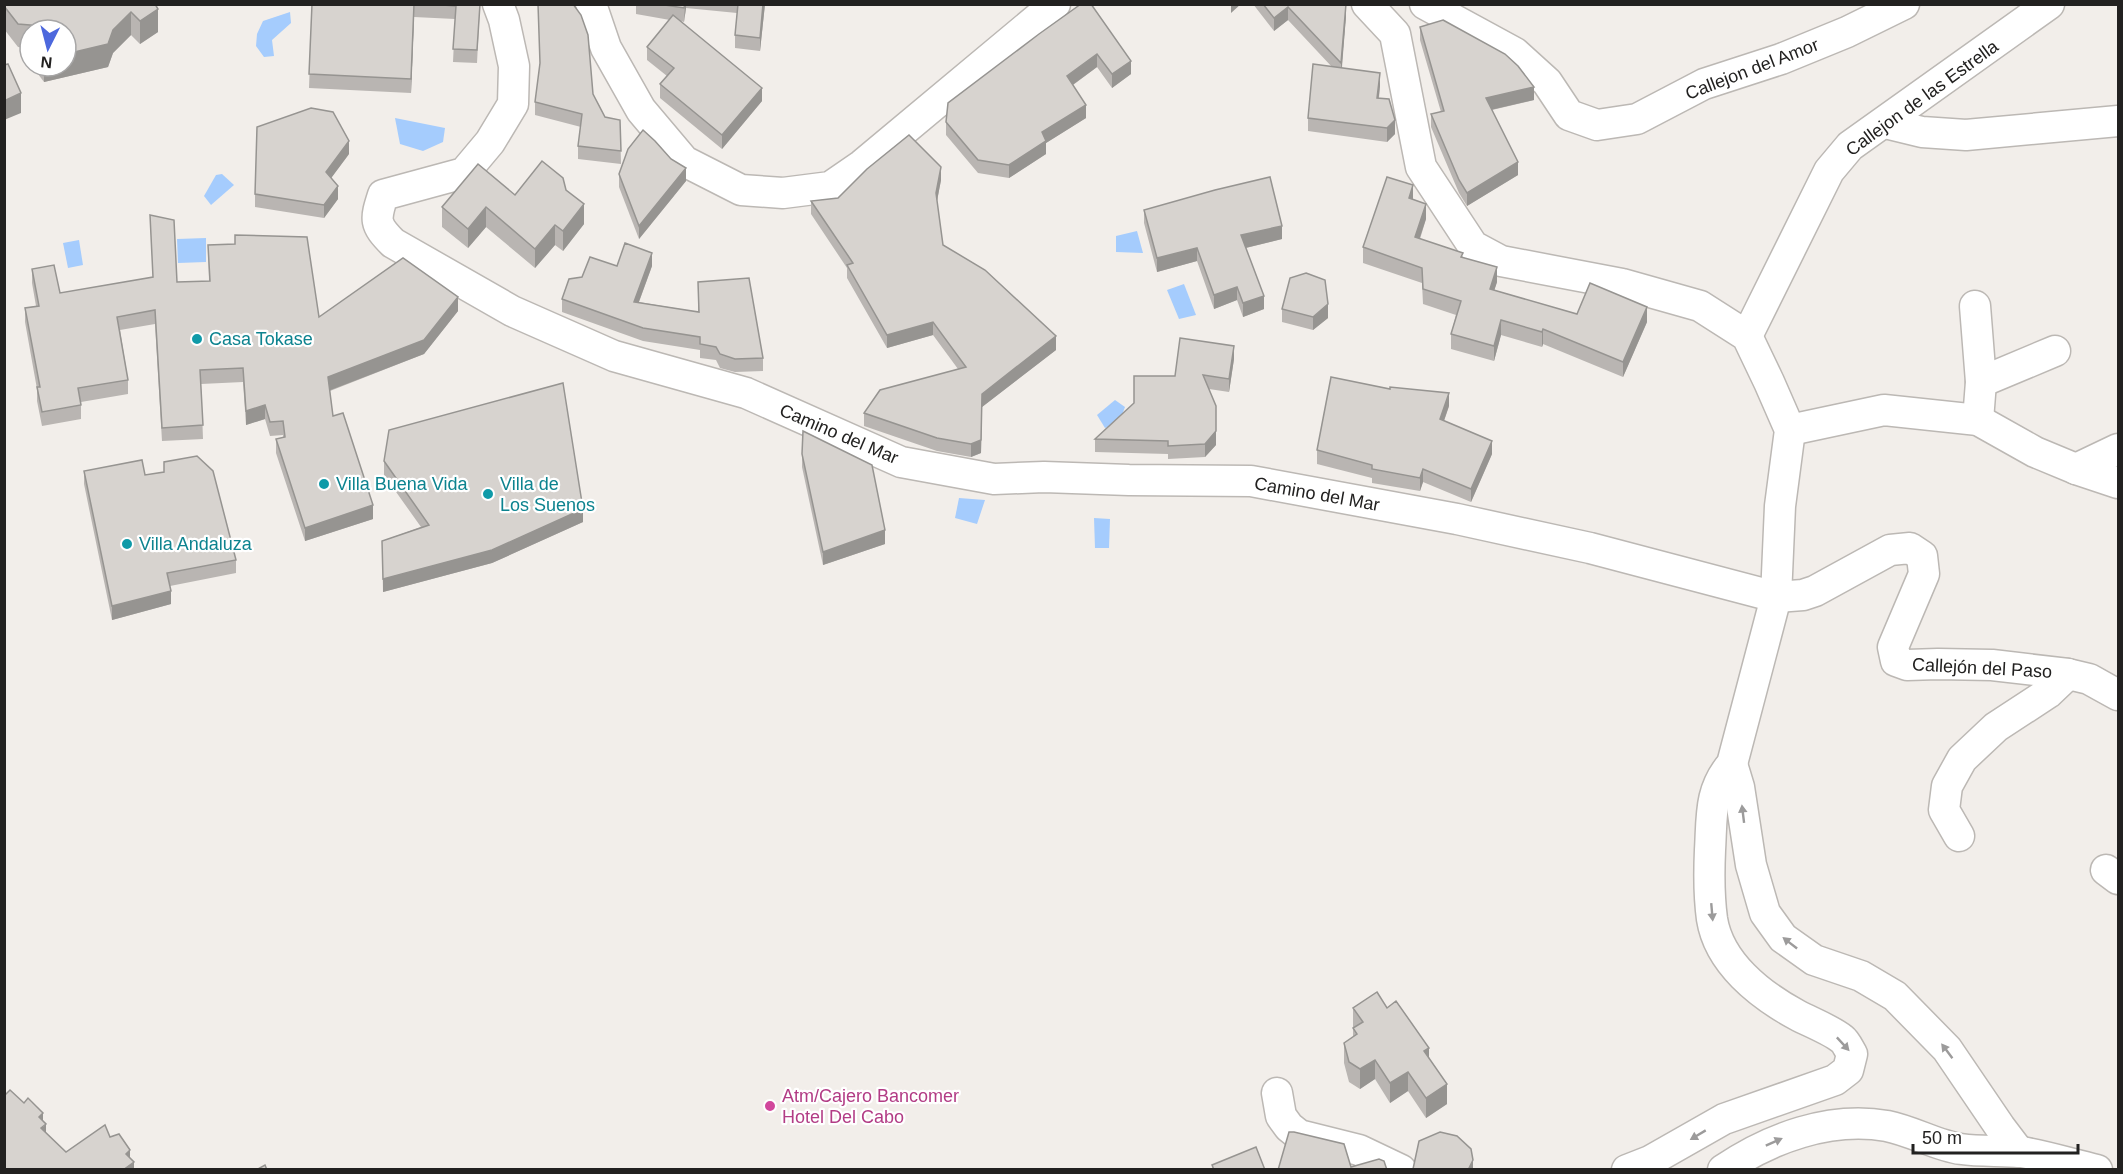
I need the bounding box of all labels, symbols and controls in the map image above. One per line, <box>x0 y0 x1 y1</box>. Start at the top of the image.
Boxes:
north arrow <box>18 18 78 78</box>
street label: Callejon del Amor <box>1683 34 1821 104</box>
street label: Callejon de las Estrella <box>1842 36 2003 160</box>
text: N <box>40 53 53 71</box>
place label: Casa Tokase <box>209 329 313 349</box>
marker: Casa Tokase <box>190 332 204 346</box>
street label: Camino del Mar <box>777 400 901 468</box>
street label: Camino del Mar <box>1253 473 1381 515</box>
place label: Villa Buena Vida <box>336 474 468 494</box>
place label: Villa de Los Suenos <box>500 474 595 515</box>
marker: Villa Buena Vida <box>317 477 331 491</box>
marker: Villa de Los Suenos <box>481 487 495 501</box>
place label: Villa Andaluza <box>139 534 253 554</box>
marker: Villa Andaluza <box>120 537 134 551</box>
street label: Callejón del Paso <box>1912 654 2052 682</box>
one-way arrow <box>1738 804 1748 823</box>
one-way arrow <box>1707 902 1717 921</box>
one-way arrow <box>1782 936 1798 949</box>
one-way arrow <box>1836 1036 1850 1050</box>
one-way arrow <box>1942 1043 1954 1058</box>
place label: Atm/Cajero Bancomer Hotel Del Cabo <box>782 1086 959 1127</box>
marker: Atm/Cajero Bancomer Hotel Del Cabo <box>763 1099 777 1113</box>
scale bar <box>1913 1117 2078 1155</box>
text: 50 m <box>1922 1128 1962 1148</box>
one-way arrow <box>1690 1129 1706 1140</box>
one-way arrow <box>1766 1137 1783 1146</box>

